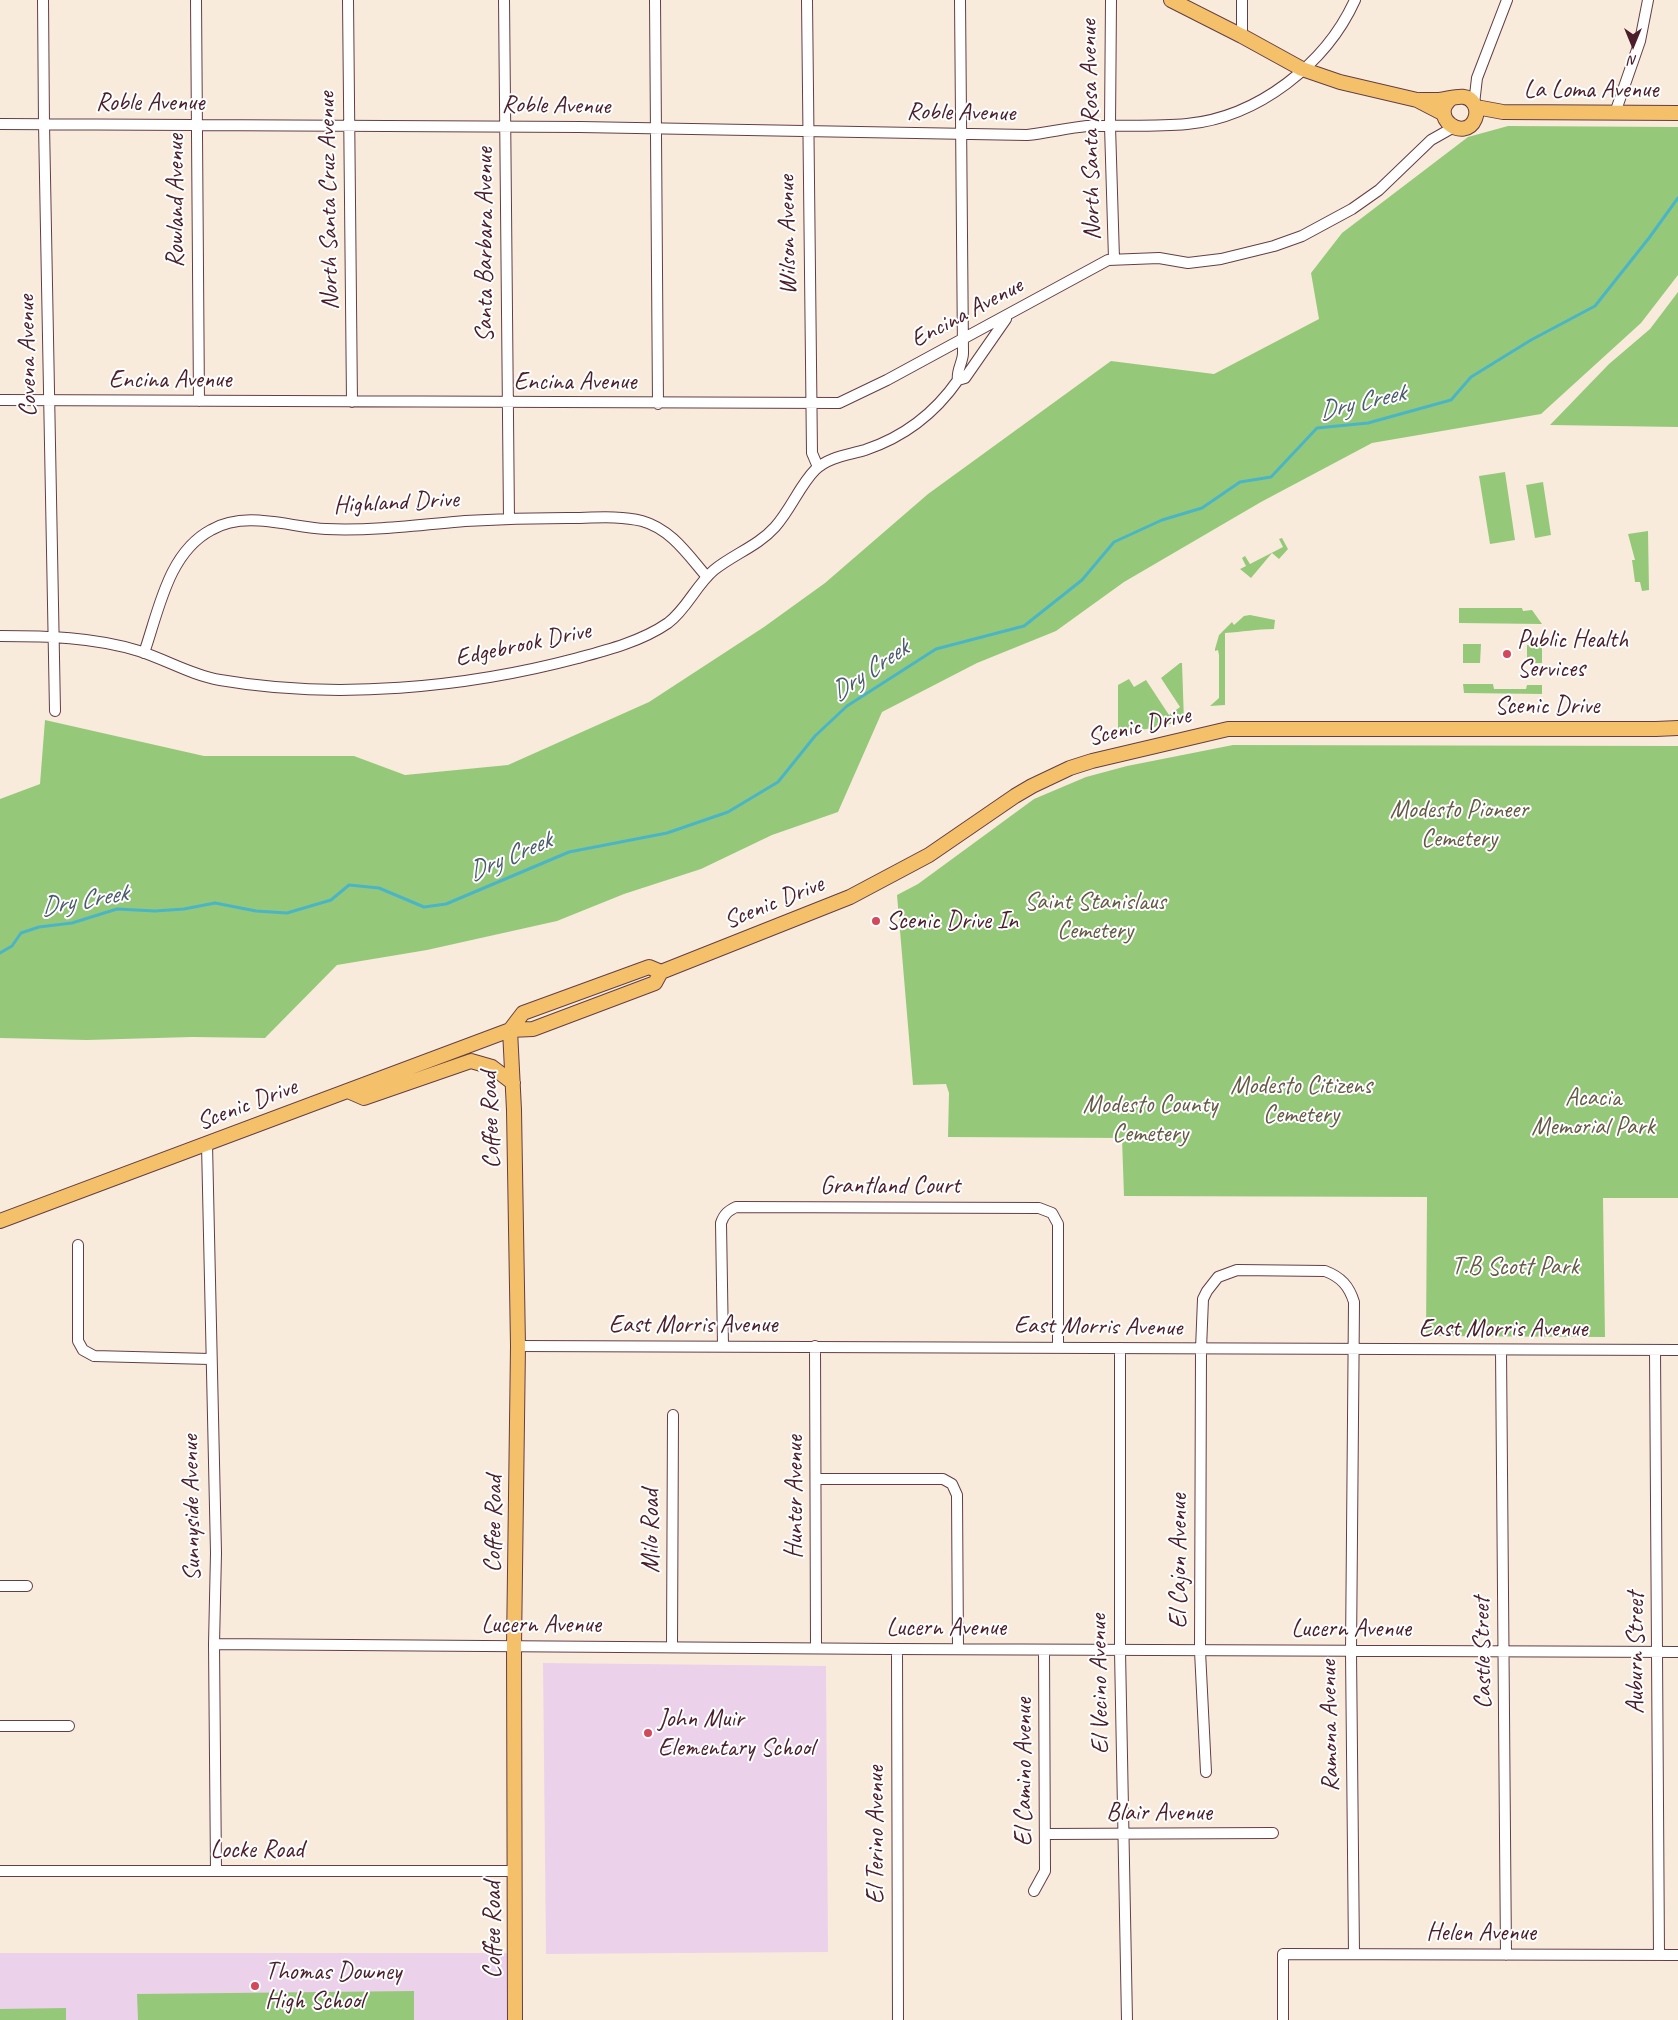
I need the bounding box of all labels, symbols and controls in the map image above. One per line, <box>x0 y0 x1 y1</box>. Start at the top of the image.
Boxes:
street label: North Santa Rosa Avenue <box>1074 19 1108 241</box>
north arrow <box>1608 20 1658 70</box>
text: N <box>1629 52 1637 69</box>
street label: La Loma Avenue <box>1524 75 1658 105</box>
street label: Roble Avenue <box>96 88 204 118</box>
street label: Roble Avenue <box>501 90 611 122</box>
street label: North Santa Cruz Avenue <box>312 92 346 310</box>
street label: Roble Avenue <box>906 97 1016 129</box>
street label: Rowland Avenue <box>161 134 191 268</box>
street label: Santa Barbara Avenue <box>470 148 500 342</box>
street label: Wilson Avenue <box>772 175 804 295</box>
street label: Encina Avenue <box>906 271 1028 355</box>
street label: Covena Avenue <box>12 295 44 417</box>
street label: Encina Avenue <box>109 365 231 395</box>
street label: Encina Avenue <box>514 367 636 397</box>
water label: Dry Creek <box>1316 378 1408 428</box>
street label: Highland Drive <box>333 485 459 521</box>
street label: Edgebrook Drive <box>453 616 593 674</box>
place label: Public Health Services <box>1517 625 1628 684</box>
water label: Dry Creek <box>825 634 915 708</box>
marker: Public Health Services <box>1501 648 1513 660</box>
street label: Scenic Drive <box>1495 691 1599 721</box>
street label: Scenic Drive <box>1085 701 1193 753</box>
park label: Modesto Pioneer Cemetery <box>1390 795 1528 854</box>
water label: Dry Creek <box>463 825 557 889</box>
street label: Scenic Drive <box>720 869 828 937</box>
water label: Dry Creek <box>38 878 130 924</box>
park label: Saint Stanislaus Cemetery <box>1024 887 1166 946</box>
place label: Scenic Drive In <box>886 906 1018 936</box>
marker: Scenic Drive In <box>870 915 882 927</box>
street label: Coffee Road <box>474 1071 508 1169</box>
park label: Modesto Citizens Cemetery <box>1230 1071 1372 1130</box>
street label: Scenic Drive <box>193 1072 301 1138</box>
park label: Acacia Memorial Park <box>1531 1083 1655 1142</box>
park label: Modesto County Cemetery <box>1083 1090 1217 1149</box>
street label: Grantland Court <box>820 1171 960 1201</box>
park label: T.B Scott Park <box>1451 1252 1579 1282</box>
street label: East Morris Avenue <box>609 1310 777 1340</box>
street label: East Morris Avenue <box>1013 1311 1183 1343</box>
street label: East Morris Avenue <box>1419 1314 1587 1344</box>
street label: Sunnyside Avenue <box>176 1434 208 1582</box>
street label: Hunter Avenue <box>780 1435 810 1559</box>
street label: Coffee Road <box>478 1475 510 1573</box>
street label: Milo Road <box>636 1489 666 1573</box>
street label: El Cajon Avenue <box>1164 1494 1194 1628</box>
street label: Auburn Street <box>1621 1592 1651 1714</box>
street label: Castle Street <box>1467 1597 1499 1709</box>
street label: Lucern Avenue <box>481 1610 601 1640</box>
street label: Lucern Avenue <box>886 1613 1006 1643</box>
street label: El Vecino Avenue <box>1084 1614 1116 1754</box>
street label: Lucern Avenue <box>1291 1614 1411 1644</box>
street label: Ramona Avenue <box>1314 1660 1346 1792</box>
street label: El Camino Avenue <box>1009 1698 1039 1846</box>
place label: John Muir Elementary School <box>658 1704 814 1763</box>
marker: John Muir Elementary School <box>642 1727 654 1739</box>
street label: El Terino Avenue <box>861 1766 891 1904</box>
street label: Blair Avenue <box>1106 1798 1212 1828</box>
street label: Locke Road <box>210 1835 304 1865</box>
street label: Coffee Road <box>478 1881 508 1979</box>
street label: Helen Avenue <box>1426 1918 1536 1948</box>
place label: Thomas Downey High School <box>265 1957 401 2016</box>
marker: Thomas Downey High School <box>249 1980 261 1992</box>

